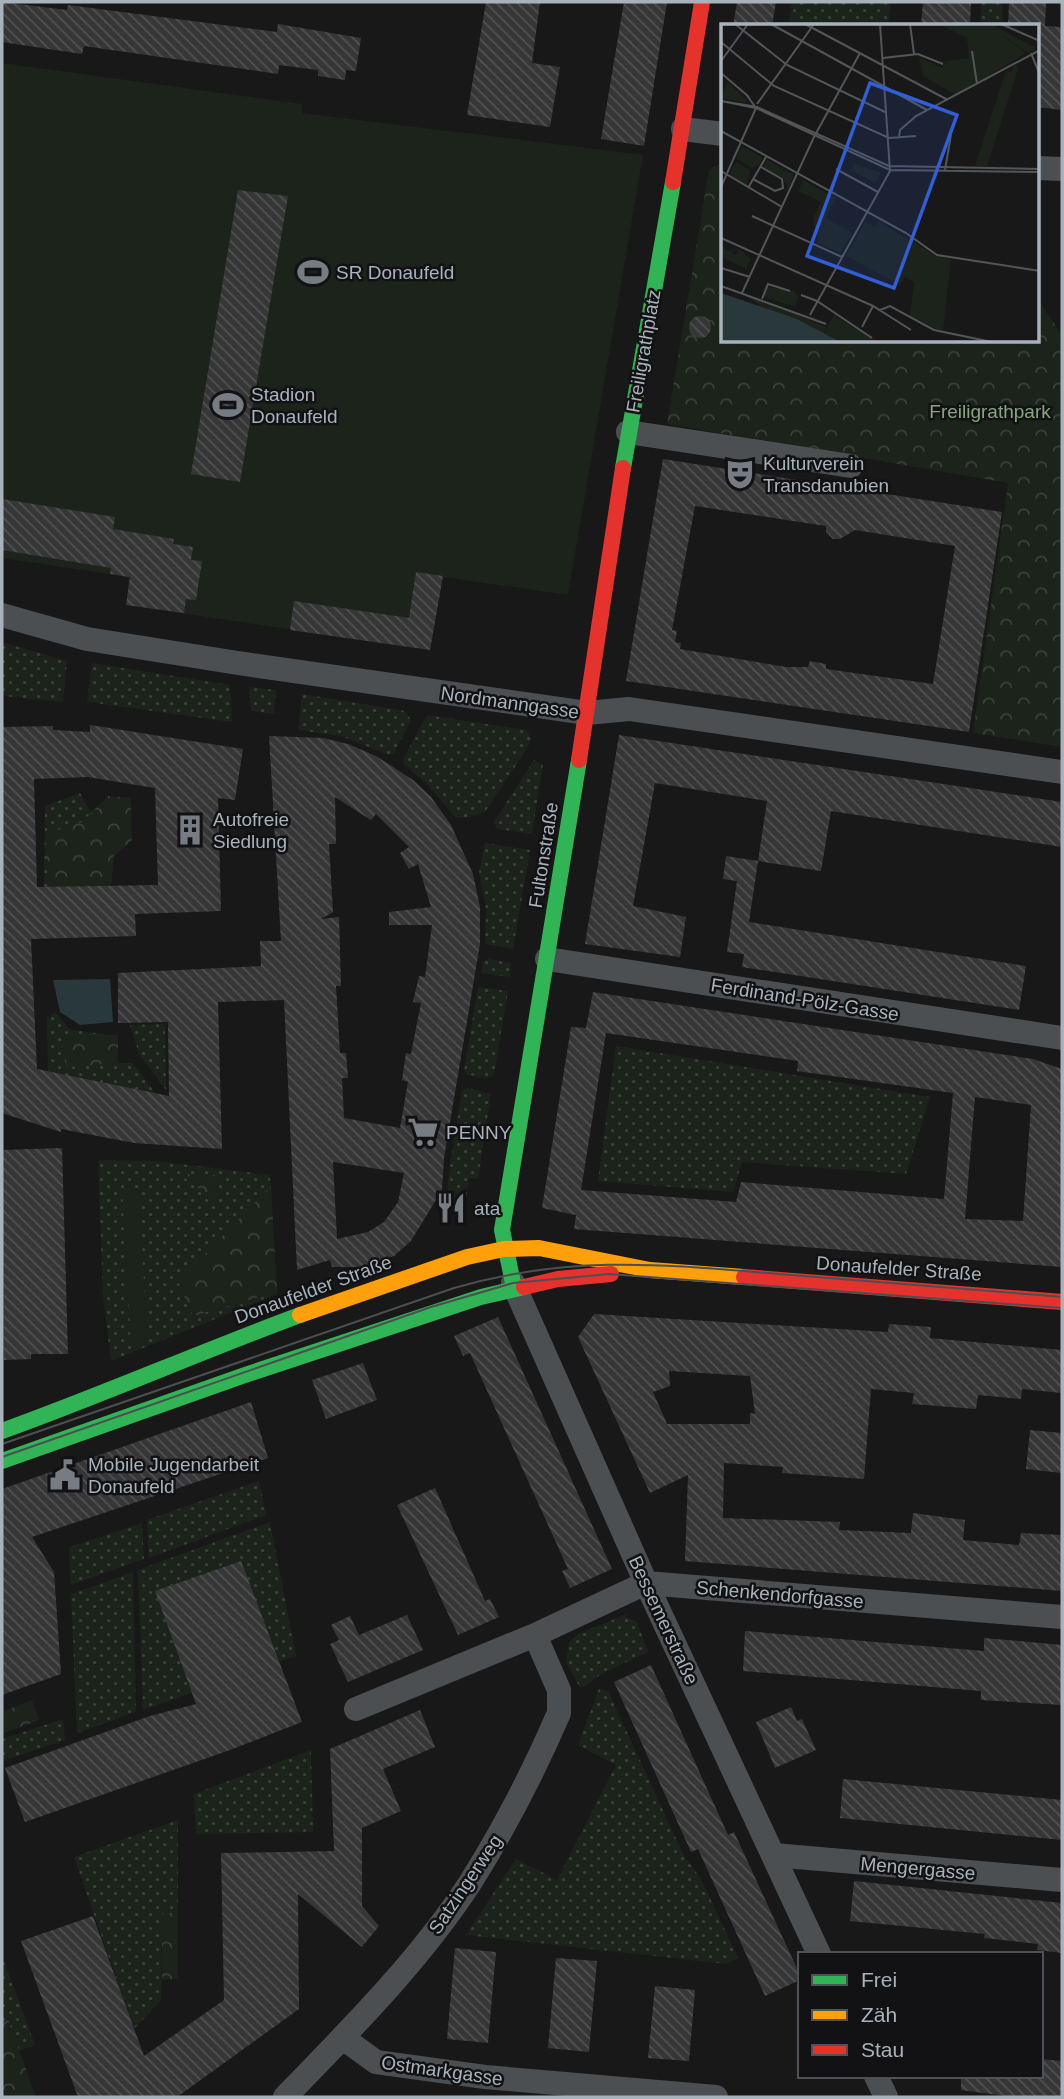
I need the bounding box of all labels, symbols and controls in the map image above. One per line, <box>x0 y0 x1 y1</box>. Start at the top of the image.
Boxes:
inset map <box>721 24 1040 343</box>
sports icon: SR Donaufeld <box>296 255 330 289</box>
place label: SR Donaufeld <box>336 262 454 283</box>
street label: Freiligrathplatz <box>622 288 665 414</box>
place label: Stadion Donaufeld <box>251 384 338 427</box>
sports icon: Stadion Donaufeld <box>211 388 245 422</box>
park label: Freiligrathpark <box>929 401 1051 422</box>
place label: Kulturverein Transdanubien <box>763 453 889 496</box>
theatre icon: Kulturverein Transdanubien <box>723 457 757 491</box>
street label: Nordmanngasse <box>439 682 580 723</box>
street label: Fultonstraße <box>525 801 562 909</box>
place label: Autofreie Siedlung <box>213 809 289 852</box>
building icon: Autofreie Siedlung <box>173 813 207 847</box>
street label: Ferdinand-Pölz-Gasse <box>709 974 900 1025</box>
supermarket icon: PENNY <box>406 1115 440 1149</box>
place label: PENNY <box>446 1122 512 1143</box>
restaurant icon: ata <box>434 1191 468 1225</box>
place label: ata <box>474 1198 501 1219</box>
street label: Donaufelder Straße <box>232 1251 395 1328</box>
street label: Donaufelder Straße <box>816 1252 982 1285</box>
place label: Mobile Jugendarbeit Donaufeld <box>88 1454 260 1497</box>
public building icon: Mobile Jugendarbeit Donaufeld <box>48 1458 82 1492</box>
street label: Bessemerstraße <box>625 1553 703 1688</box>
street label: Schenkendorfgasse <box>695 1577 865 1612</box>
street label: Satzingerweg <box>425 1831 506 1938</box>
street label: Mengergasse <box>860 1853 976 1884</box>
legend <box>798 1952 1043 2078</box>
text: Frei <box>861 1968 897 1991</box>
text: Zäh <box>861 2003 897 2026</box>
text: Stau <box>861 2038 904 2061</box>
street label: Ostmarkgasse <box>380 2052 504 2089</box>

